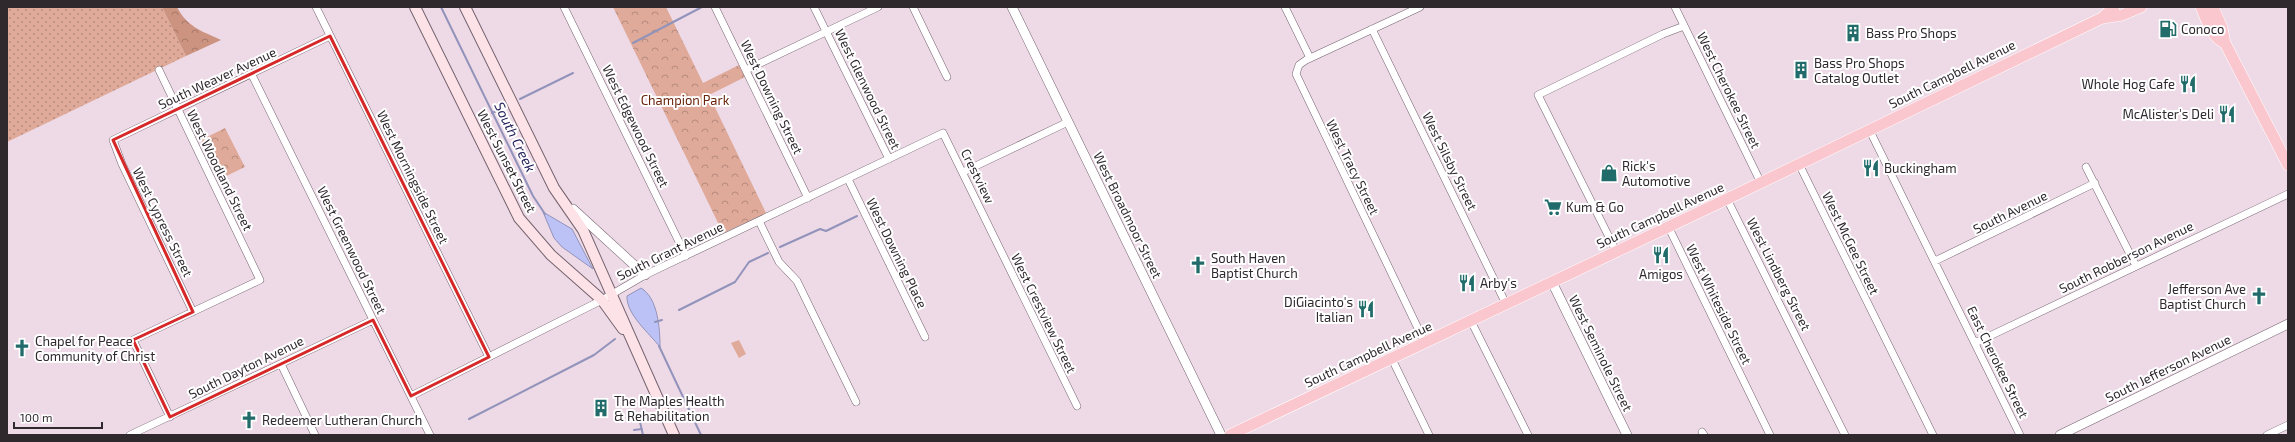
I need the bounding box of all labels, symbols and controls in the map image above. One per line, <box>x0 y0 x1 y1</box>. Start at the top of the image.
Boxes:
fuel station icon: Conoco <box>2158 19 2178 39</box>
place label: Conoco <box>2181 21 2224 37</box>
building icon: Bass Pro Shops <box>1843 23 1863 43</box>
place label: Bass Pro Shops <box>1866 25 1957 41</box>
street label: West Glenwood Street <box>832 26 904 152</box>
street label: West Cherokee Street <box>1694 29 1764 151</box>
street label: South Campbell Avenue <box>1886 36 2018 112</box>
street label: West Downing Street <box>737 37 807 157</box>
street label: South Weaver Avenue <box>155 44 279 112</box>
place label: Bass Pro Shops Catalog Outlet <box>1814 55 1905 86</box>
building icon: Bass Pro Shops Catalog Outlet <box>1791 60 1811 80</box>
street label: West Edgewood Street <box>599 62 673 190</box>
restaurant icon: Whole Hog Cafe <box>2178 74 2198 94</box>
place label: Whole Hog Cafe <box>2081 76 2175 92</box>
park label: Champion Park <box>641 92 730 108</box>
water label: South Creek <box>491 99 540 175</box>
restaurant icon: McAlister's Deli <box>2217 104 2237 124</box>
place label: McAlister's Deli <box>2122 106 2214 122</box>
street label: West Woodland Street <box>184 107 256 233</box>
street label: West Sunset Street <box>474 107 540 215</box>
street label: West Morningside Street <box>374 108 452 246</box>
street label: West Silsby Street <box>1419 109 1481 213</box>
street label: West Tracy Street <box>1323 117 1383 217</box>
street label: Crestview <box>958 146 998 206</box>
street label: West Broadmoor Street <box>1090 149 1166 281</box>
place label: Rick's Automotive <box>1622 158 1691 189</box>
restaurant icon: Buckingham <box>1861 158 1881 178</box>
place label: Buckingham <box>1884 160 1957 176</box>
shop icon: Rick's Automotive <box>1599 163 1619 183</box>
street label: West Cypress Street <box>130 165 196 279</box>
street label: South Campbell Avenue <box>1594 178 1726 252</box>
street label: West Greenwood Street <box>314 184 390 317</box>
street label: South Avenue <box>1970 187 2050 237</box>
street label: West McGee Street <box>1819 189 1883 297</box>
street label: West Downing Place <box>863 195 931 311</box>
supermarket icon: Kum & Go <box>1543 197 1563 217</box>
place label: Kum & Go <box>1566 199 1624 215</box>
street label: West Lindberg Street <box>1744 215 1814 333</box>
street label: South Robberson Avenue <box>2056 217 2196 297</box>
street label: South Grant Avenue <box>614 218 726 284</box>
street label: West Whiteside Street <box>1683 241 1755 367</box>
restaurant icon: Amigos <box>1651 245 1671 265</box>
place label: South Haven Baptist Church <box>1211 250 1298 281</box>
street label: West Crestview Street <box>1008 251 1080 375</box>
church icon: South Haven Baptist Church <box>1188 255 1208 275</box>
place label: Amigos <box>1639 266 1683 282</box>
restaurant icon: Arby's <box>1457 273 1477 293</box>
place label: Arby's <box>1480 275 1517 291</box>
place label: Jefferson Ave Baptist Church <box>2159 281 2246 312</box>
church icon: Jefferson Ave Baptist Church <box>2249 286 2269 306</box>
street label: West Seminole Street <box>1566 292 1636 414</box>
place label: DiGiacinto's Italian <box>1284 294 1353 325</box>
restaurant icon: DiGiacinto's Italian <box>1356 299 1376 319</box>
street label: East Cherokee Street <box>1964 303 2032 421</box>
street label: South Campbell Avenue <box>1302 317 1434 391</box>
street label: South Jefferson Avenue <box>2103 331 2233 405</box>
street label: South Dayton Avenue <box>186 332 306 402</box>
place label: Chapel for Peace Community of Christ <box>35 333 155 364</box>
church icon: Chapel for Peace Community of Christ <box>12 338 32 358</box>
place label: The Maples Health & Rehabilitation <box>614 393 725 424</box>
building icon: The Maples Health & Rehabilitation <box>591 398 611 418</box>
scale bar <box>14 404 102 430</box>
text: 100 m <box>20 410 52 424</box>
church icon: Redeemer Lutheran Church <box>239 410 259 430</box>
place label: Redeemer Lutheran Church <box>262 412 422 428</box>

